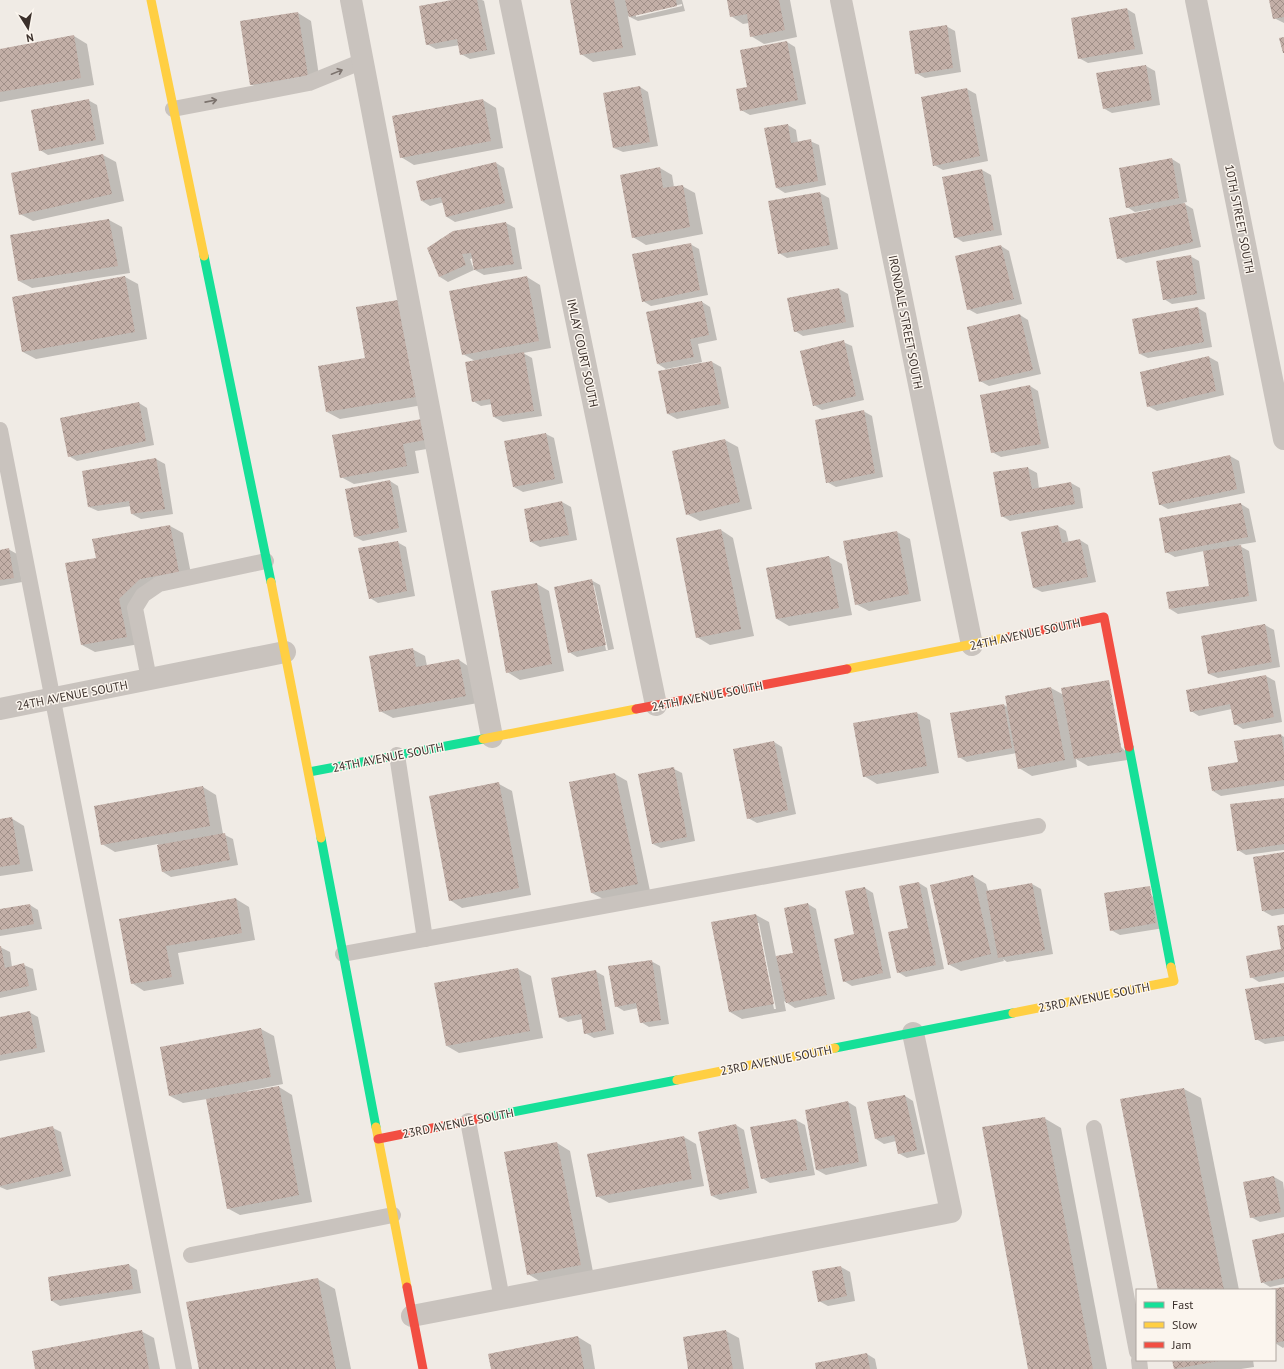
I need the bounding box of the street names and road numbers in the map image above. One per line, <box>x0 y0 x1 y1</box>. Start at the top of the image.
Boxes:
street label: 10TH STREET SOUTH <box>1222 163 1258 275</box>
street label: IRONDALE STREET SOUTH <box>886 254 926 390</box>
street label: IMLAY COURT SOUTH <box>564 297 602 409</box>
street label: 24TH AVENUE SOUTH <box>968 615 1082 653</box>
street label: 24TH AVENUE SOUTH <box>15 677 129 713</box>
street label: 24TH AVENUE SOUTH <box>650 678 764 714</box>
street label: 24TH AVENUE SOUTH <box>331 739 445 775</box>
street label: 23RD AVENUE SOUTH <box>1037 979 1151 1015</box>
street label: 23RD AVENUE SOUTH <box>719 1042 833 1078</box>
street label: 23RD AVENUE SOUTH <box>401 1105 515 1141</box>

